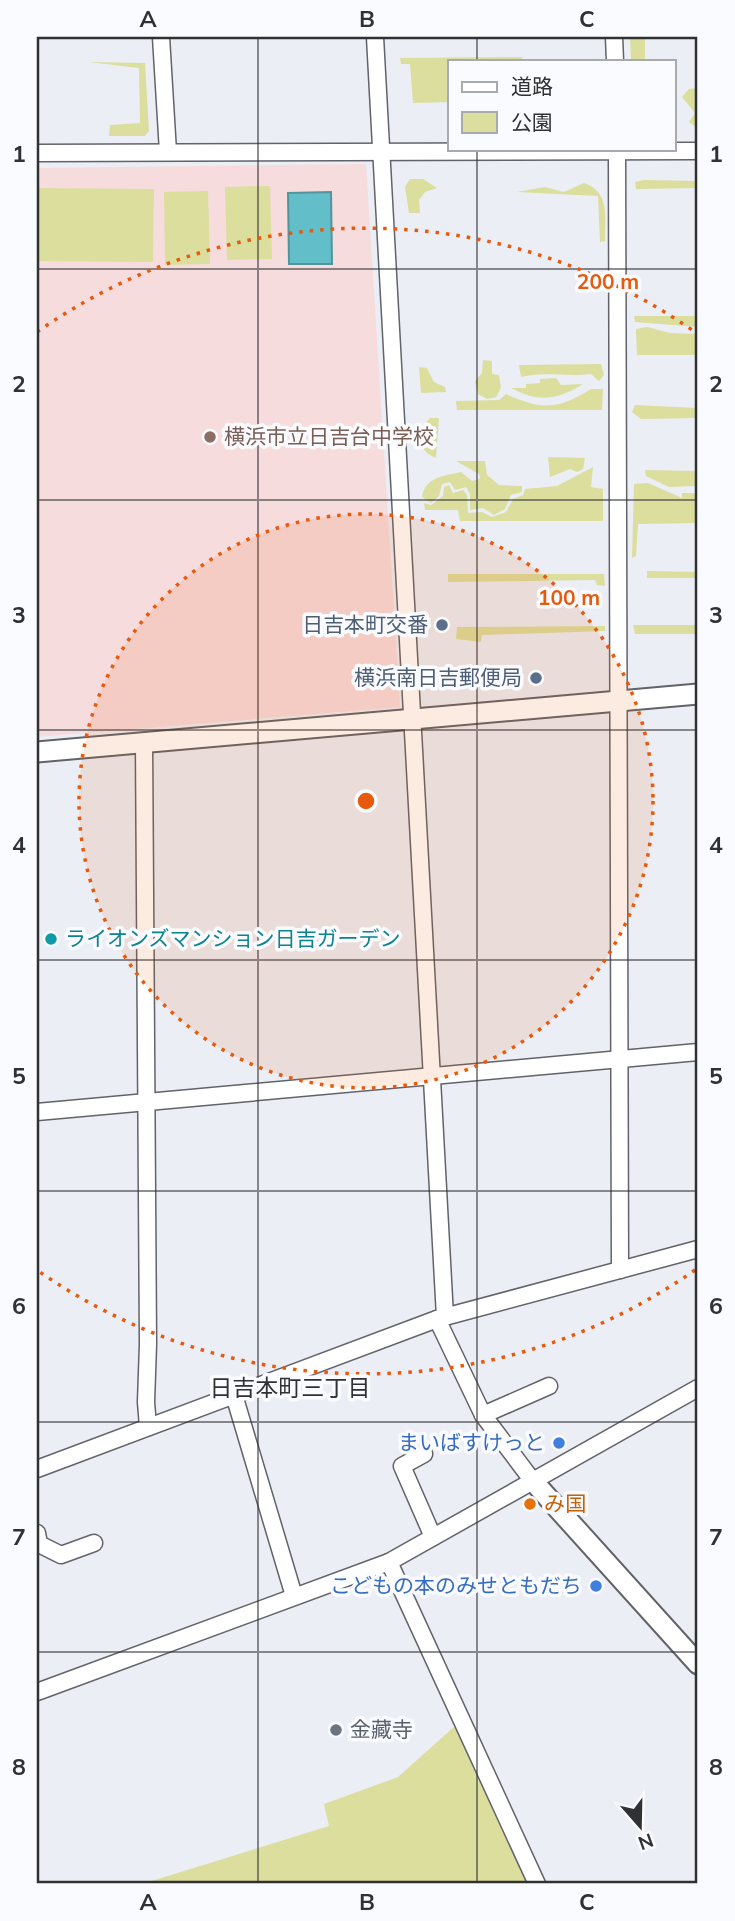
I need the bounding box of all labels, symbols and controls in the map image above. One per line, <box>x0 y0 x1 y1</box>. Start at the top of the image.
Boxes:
text: A <box>139 4 157 33</box>
text: B <box>359 4 375 33</box>
text: C <box>579 4 595 33</box>
legend <box>448 60 676 150</box>
text: 道路 <box>511 73 553 99</box>
text: 公園 <box>511 109 553 135</box>
text: 1 <box>12 139 26 168</box>
text: 1 <box>709 139 723 168</box>
text: 200 m <box>577 268 639 294</box>
text: 2 <box>12 369 26 398</box>
text: 2 <box>709 369 723 398</box>
place label: 横浜市立日吉台中学校 <box>224 423 434 449</box>
marker: 横浜市立日吉台中学校 <box>202 429 218 445</box>
text: 100 m <box>538 584 600 610</box>
text: 3 <box>12 600 26 629</box>
text: 3 <box>709 600 723 629</box>
place label: 日吉本町交番 <box>302 611 428 637</box>
marker: 日吉本町交番 <box>434 617 450 633</box>
place label: 横浜南日吉郵便局 <box>354 664 522 690</box>
marker: 横浜南日吉郵便局 <box>528 670 544 686</box>
centre of rings <box>354 789 378 813</box>
text: 4 <box>12 830 26 859</box>
text: 4 <box>709 830 723 859</box>
place label: ライオンズマンション日吉ガーデン <box>65 925 401 951</box>
marker: ライオンズマンション日吉ガーデン <box>43 931 59 947</box>
text: 5 <box>12 1061 26 1090</box>
text: 5 <box>709 1061 723 1090</box>
text: 6 <box>12 1291 26 1320</box>
text: 6 <box>709 1291 723 1320</box>
district label: 日吉本町三丁目 <box>210 1373 371 1402</box>
place label: まいばすけっと <box>398 1429 545 1455</box>
marker: まいばすけっと <box>551 1435 567 1451</box>
place label: み国 <box>544 1490 586 1516</box>
marker: み国 <box>522 1496 538 1512</box>
text: 7 <box>12 1522 26 1551</box>
text: 7 <box>709 1522 723 1551</box>
place label: こどもの本のみせともだち <box>330 1572 582 1598</box>
marker: こどもの本のみせともだち <box>588 1578 604 1594</box>
place label: 金藏寺 <box>350 1716 413 1742</box>
marker: 金藏寺 <box>328 1722 344 1738</box>
text: 8 <box>12 1752 26 1781</box>
text: 8 <box>709 1752 723 1781</box>
north arrow <box>606 1792 676 1862</box>
text: N <box>635 1828 657 1856</box>
text: A <box>139 1887 157 1916</box>
text: B <box>359 1887 375 1916</box>
text: C <box>579 1887 595 1916</box>

